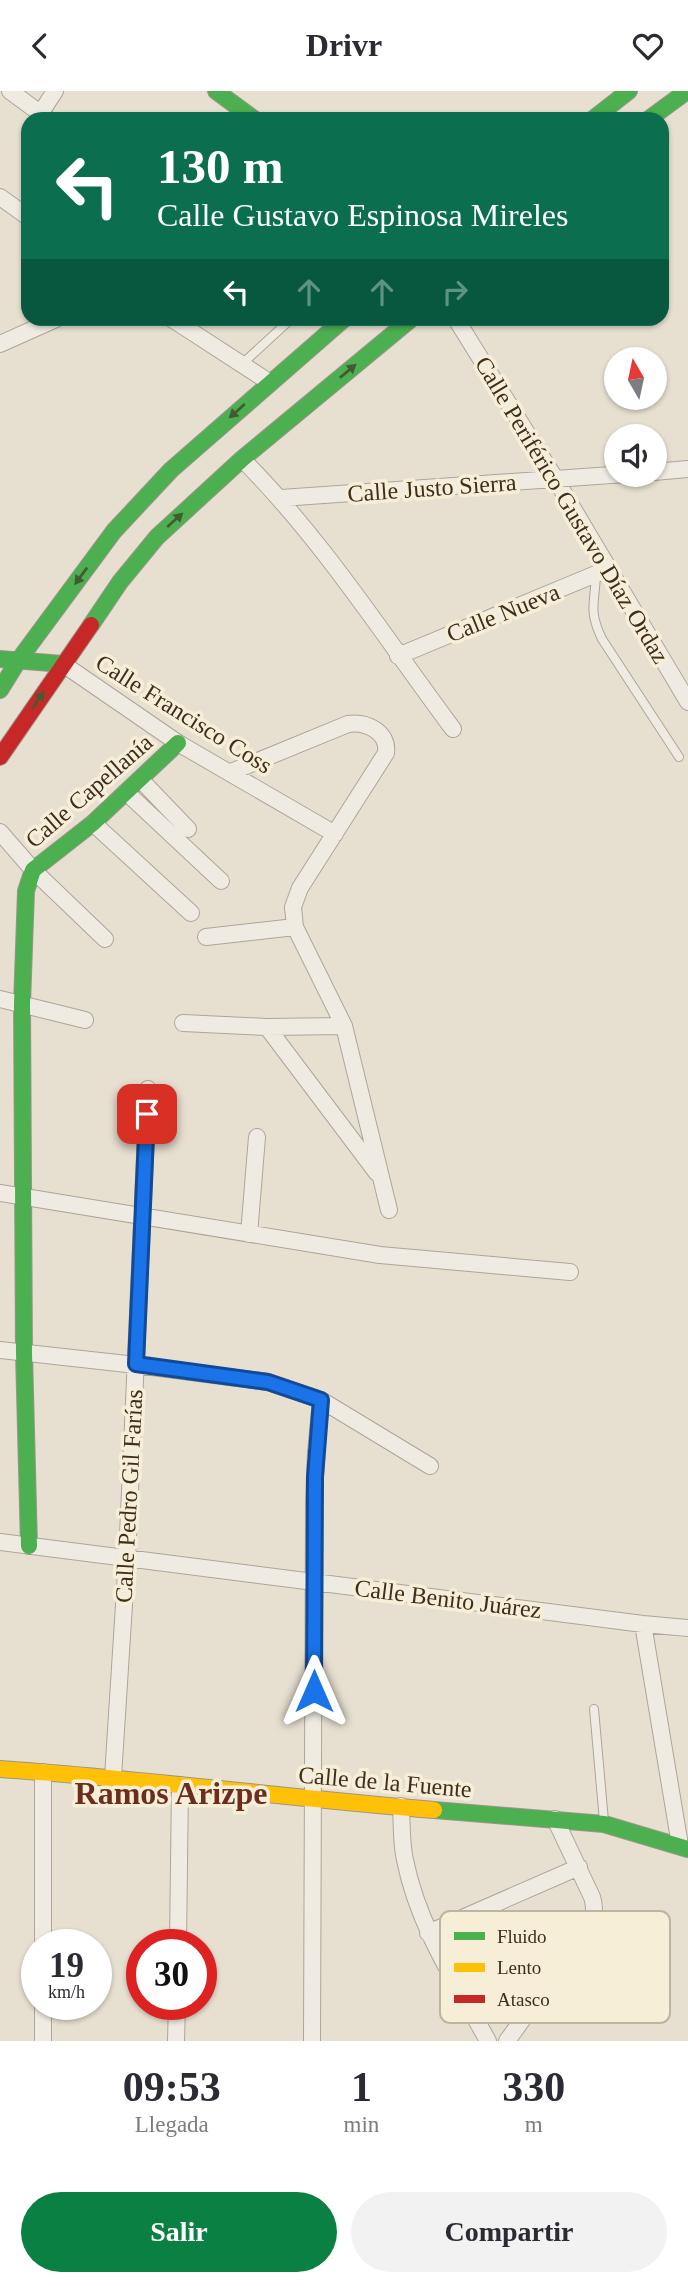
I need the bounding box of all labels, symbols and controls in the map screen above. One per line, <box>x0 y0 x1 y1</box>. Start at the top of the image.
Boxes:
icon: back <box>21 27 59 65</box>
text: Drivr <box>306 27 382 63</box>
icon: heart <box>629 27 667 65</box>
text: 130 m <box>157 139 284 194</box>
icon: left <box>42 140 133 231</box>
text: Calle Gustavo Espinosa Mireles <box>157 197 568 233</box>
icon: left <box>217 273 255 311</box>
icon: ahead <box>290 273 328 311</box>
icon: ahead <box>363 273 401 311</box>
icon: right <box>436 273 474 311</box>
north arrow <box>604 347 667 409</box>
map controls <box>604 347 667 487</box>
street label: Calle Periférico Gustavo Díaz Ordaz <box>470 352 674 668</box>
one-way arrow <box>339 364 356 379</box>
one-way arrow <box>228 403 246 419</box>
button: sound <box>604 424 667 487</box>
street label: Calle Justo Sierra <box>347 469 518 507</box>
one-way arrow <box>166 512 183 528</box>
one-way arrow <box>74 567 88 585</box>
street label: Calle Nueva <box>443 578 563 647</box>
street label: Calle Francisco Coss <box>91 649 277 779</box>
one-way arrow <box>31 691 45 709</box>
street label: Calle Capellanía <box>20 729 158 853</box>
pin <box>117 1084 177 1144</box>
icon: arrive <box>128 1095 166 1133</box>
street label: Calle Pedro Gil Farías <box>110 1388 148 1604</box>
street label: Calle Benito Juárez <box>353 1575 543 1623</box>
position arrow <box>277 1654 351 1728</box>
street label: Calle de la Fuente <box>297 1761 473 1803</box>
district label: Ramos Arizpe <box>75 1775 267 1811</box>
legend <box>440 1911 670 2023</box>
text: Fluido <box>497 1926 547 1947</box>
speed limit sign: 30 <box>126 1929 217 2020</box>
text: 19 <box>49 1946 84 1985</box>
text: Lento <box>497 1957 541 1978</box>
text: km/h <box>48 1982 85 2002</box>
text: Atasco <box>497 1989 550 2010</box>
text: 09:53 <box>123 2064 221 2110</box>
text: 1 <box>351 2064 372 2110</box>
text: 330 <box>502 2064 565 2110</box>
text: Llegada <box>135 2112 209 2137</box>
text: min <box>344 2112 379 2137</box>
text: m <box>525 2112 543 2137</box>
button: Salir <box>21 2192 337 2272</box>
button: Compartir <box>351 2192 667 2272</box>

